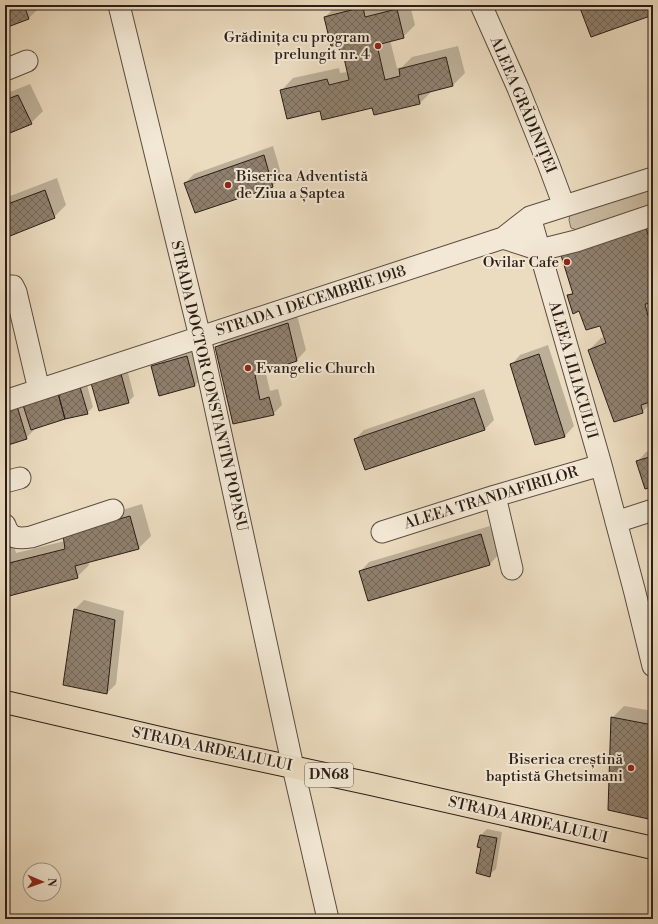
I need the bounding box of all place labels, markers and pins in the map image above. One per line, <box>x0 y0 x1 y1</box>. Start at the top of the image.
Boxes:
place label: Grădinița cu program prelungit nr. 4 <box>224 28 370 64</box>
marker: Grădinița cu program prelungit nr. 4 <box>373 41 383 51</box>
place label: Biserica Adventistă de Ziua a Șaptea <box>235 167 369 203</box>
marker: Biserica Adventistă de Ziua a Șaptea <box>223 180 233 190</box>
place label: Ovilar Cafe <box>483 253 559 272</box>
marker: Ovilar Cafe <box>562 257 572 267</box>
place label: Evangelic Church <box>256 359 376 378</box>
marker: Evangelic Church <box>243 363 253 373</box>
place label: Biserica creștină baptistă Ghetsimani <box>486 750 623 786</box>
marker: Biserica creștină baptistă Ghetsimani <box>626 763 636 773</box>

